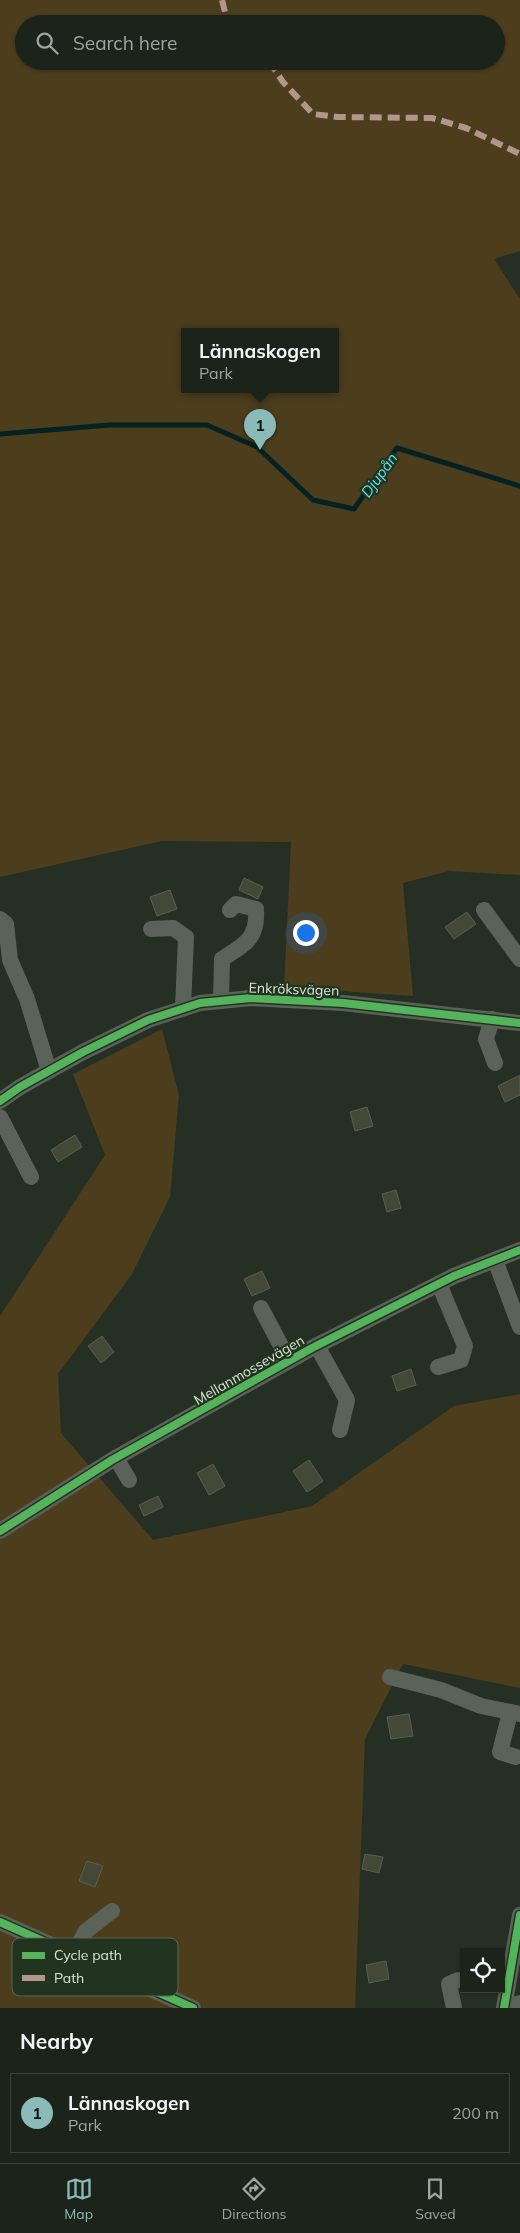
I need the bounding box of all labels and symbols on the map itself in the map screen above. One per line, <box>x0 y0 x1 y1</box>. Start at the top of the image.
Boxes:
pin: 1 <box>244 409 276 450</box>
water label: Djupån <box>357 449 402 501</box>
your location <box>293 920 319 946</box>
street label: Enkröksvägen <box>248 978 340 1000</box>
street label: Mellanmossevägen <box>191 1331 307 1409</box>
legend <box>12 1938 178 1996</box>
text: Cycle path <box>54 1946 122 1964</box>
text: Path <box>54 1969 84 1987</box>

